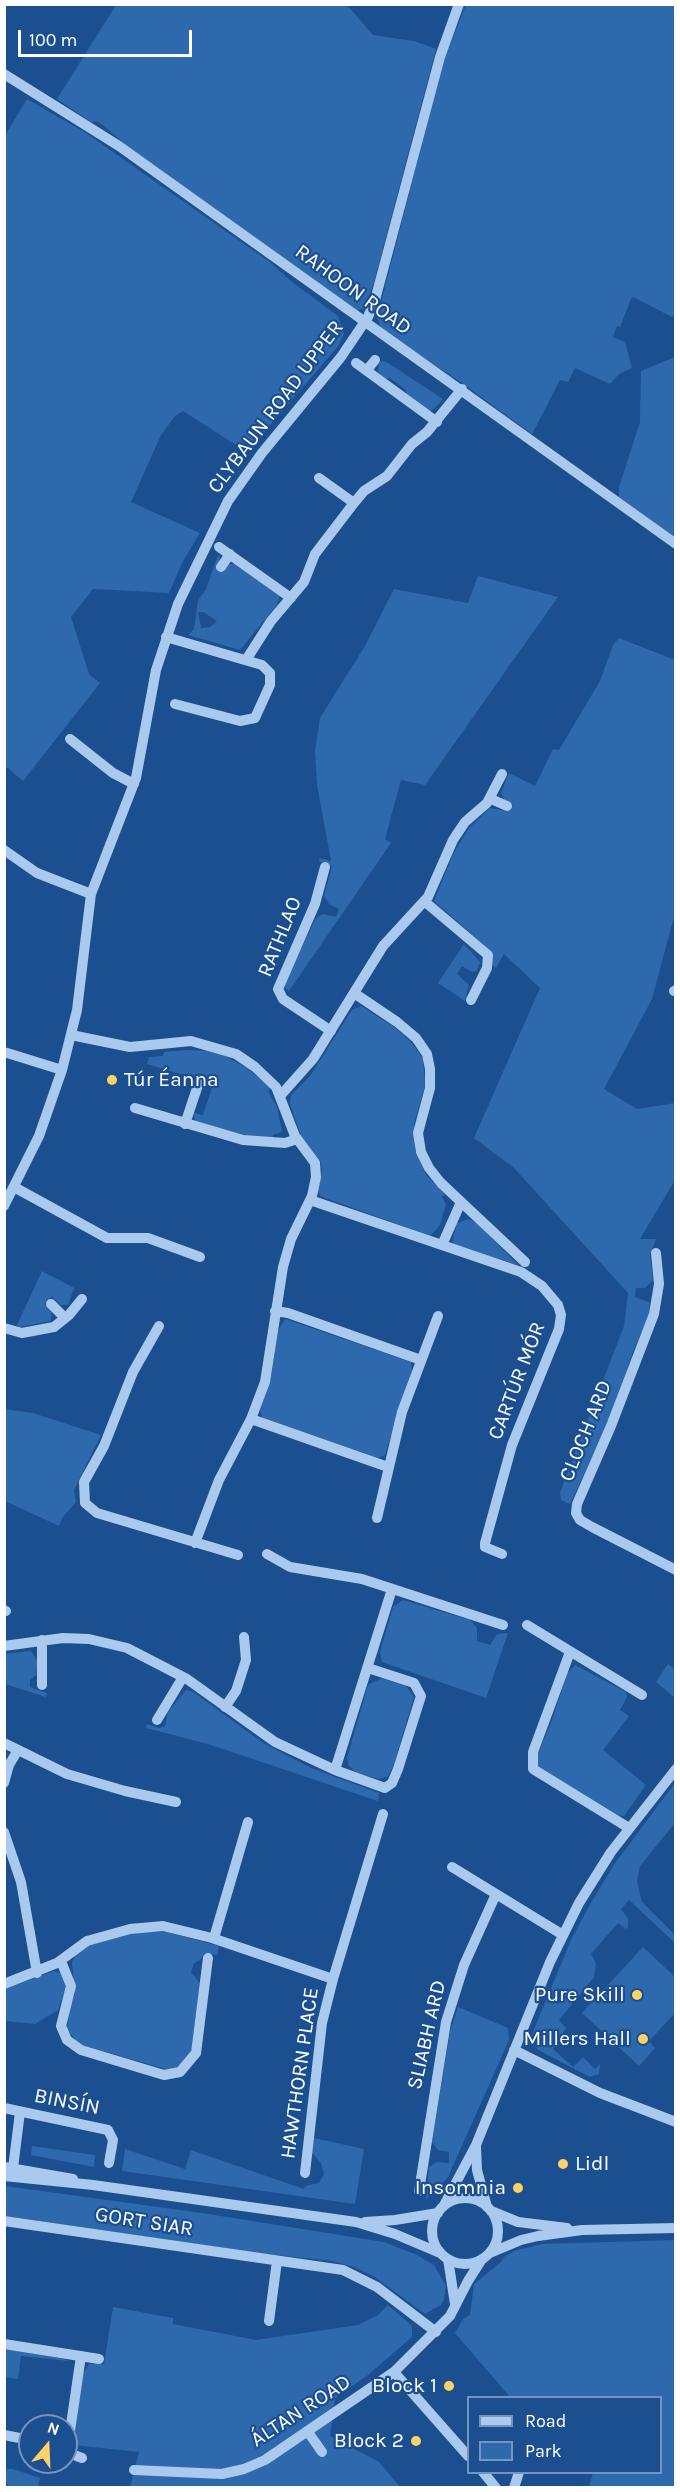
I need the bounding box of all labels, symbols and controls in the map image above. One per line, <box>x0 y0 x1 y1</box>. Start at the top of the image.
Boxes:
scale bar <box>21 18 195 56</box>
text: 100 m <box>29 29 77 51</box>
street label: RAHOON ROAD <box>290 239 416 341</box>
street label: CLYBAUN ROAD UPPER <box>203 316 349 498</box>
street label: RATHLAO <box>253 893 307 981</box>
place label: Túr Éanna <box>124 1067 219 1093</box>
marker: Túr Éanna <box>105 1073 119 1087</box>
street label: CARTÚR MÓR <box>483 1319 551 1443</box>
street label: CLOCH ARD <box>554 1377 618 1485</box>
street label: SLIABH ARD <box>402 1978 452 2092</box>
place label: Pure Skill <box>535 1982 625 2008</box>
street label: HAWTHORN PLACE <box>275 1986 325 2160</box>
marker: Pure Skill <box>630 1988 644 2002</box>
place label: Millers Hall <box>523 2026 631 2052</box>
marker: Millers Hall <box>636 2032 650 2046</box>
street label: BINSÍN <box>32 2083 102 2121</box>
place label: Lidl <box>575 2151 609 2177</box>
marker: Lidl <box>556 2157 570 2171</box>
place label: Insomnia <box>415 2175 506 2201</box>
marker: Insomnia <box>511 2181 525 2195</box>
street label: GORT SIAR <box>93 2202 195 2242</box>
street label: ÁLTAN ROAD <box>246 2369 356 2453</box>
place label: Block 1 <box>372 2373 437 2399</box>
marker: Block 1 <box>442 2379 456 2393</box>
legend <box>467 2396 662 2474</box>
text: Road <box>525 2410 566 2432</box>
north arrow <box>18 2414 78 2474</box>
text: N <box>45 2418 62 2439</box>
place label: Block 2 <box>334 2428 404 2454</box>
marker: Block 2 <box>409 2434 423 2448</box>
text: Park <box>525 2440 562 2462</box>

